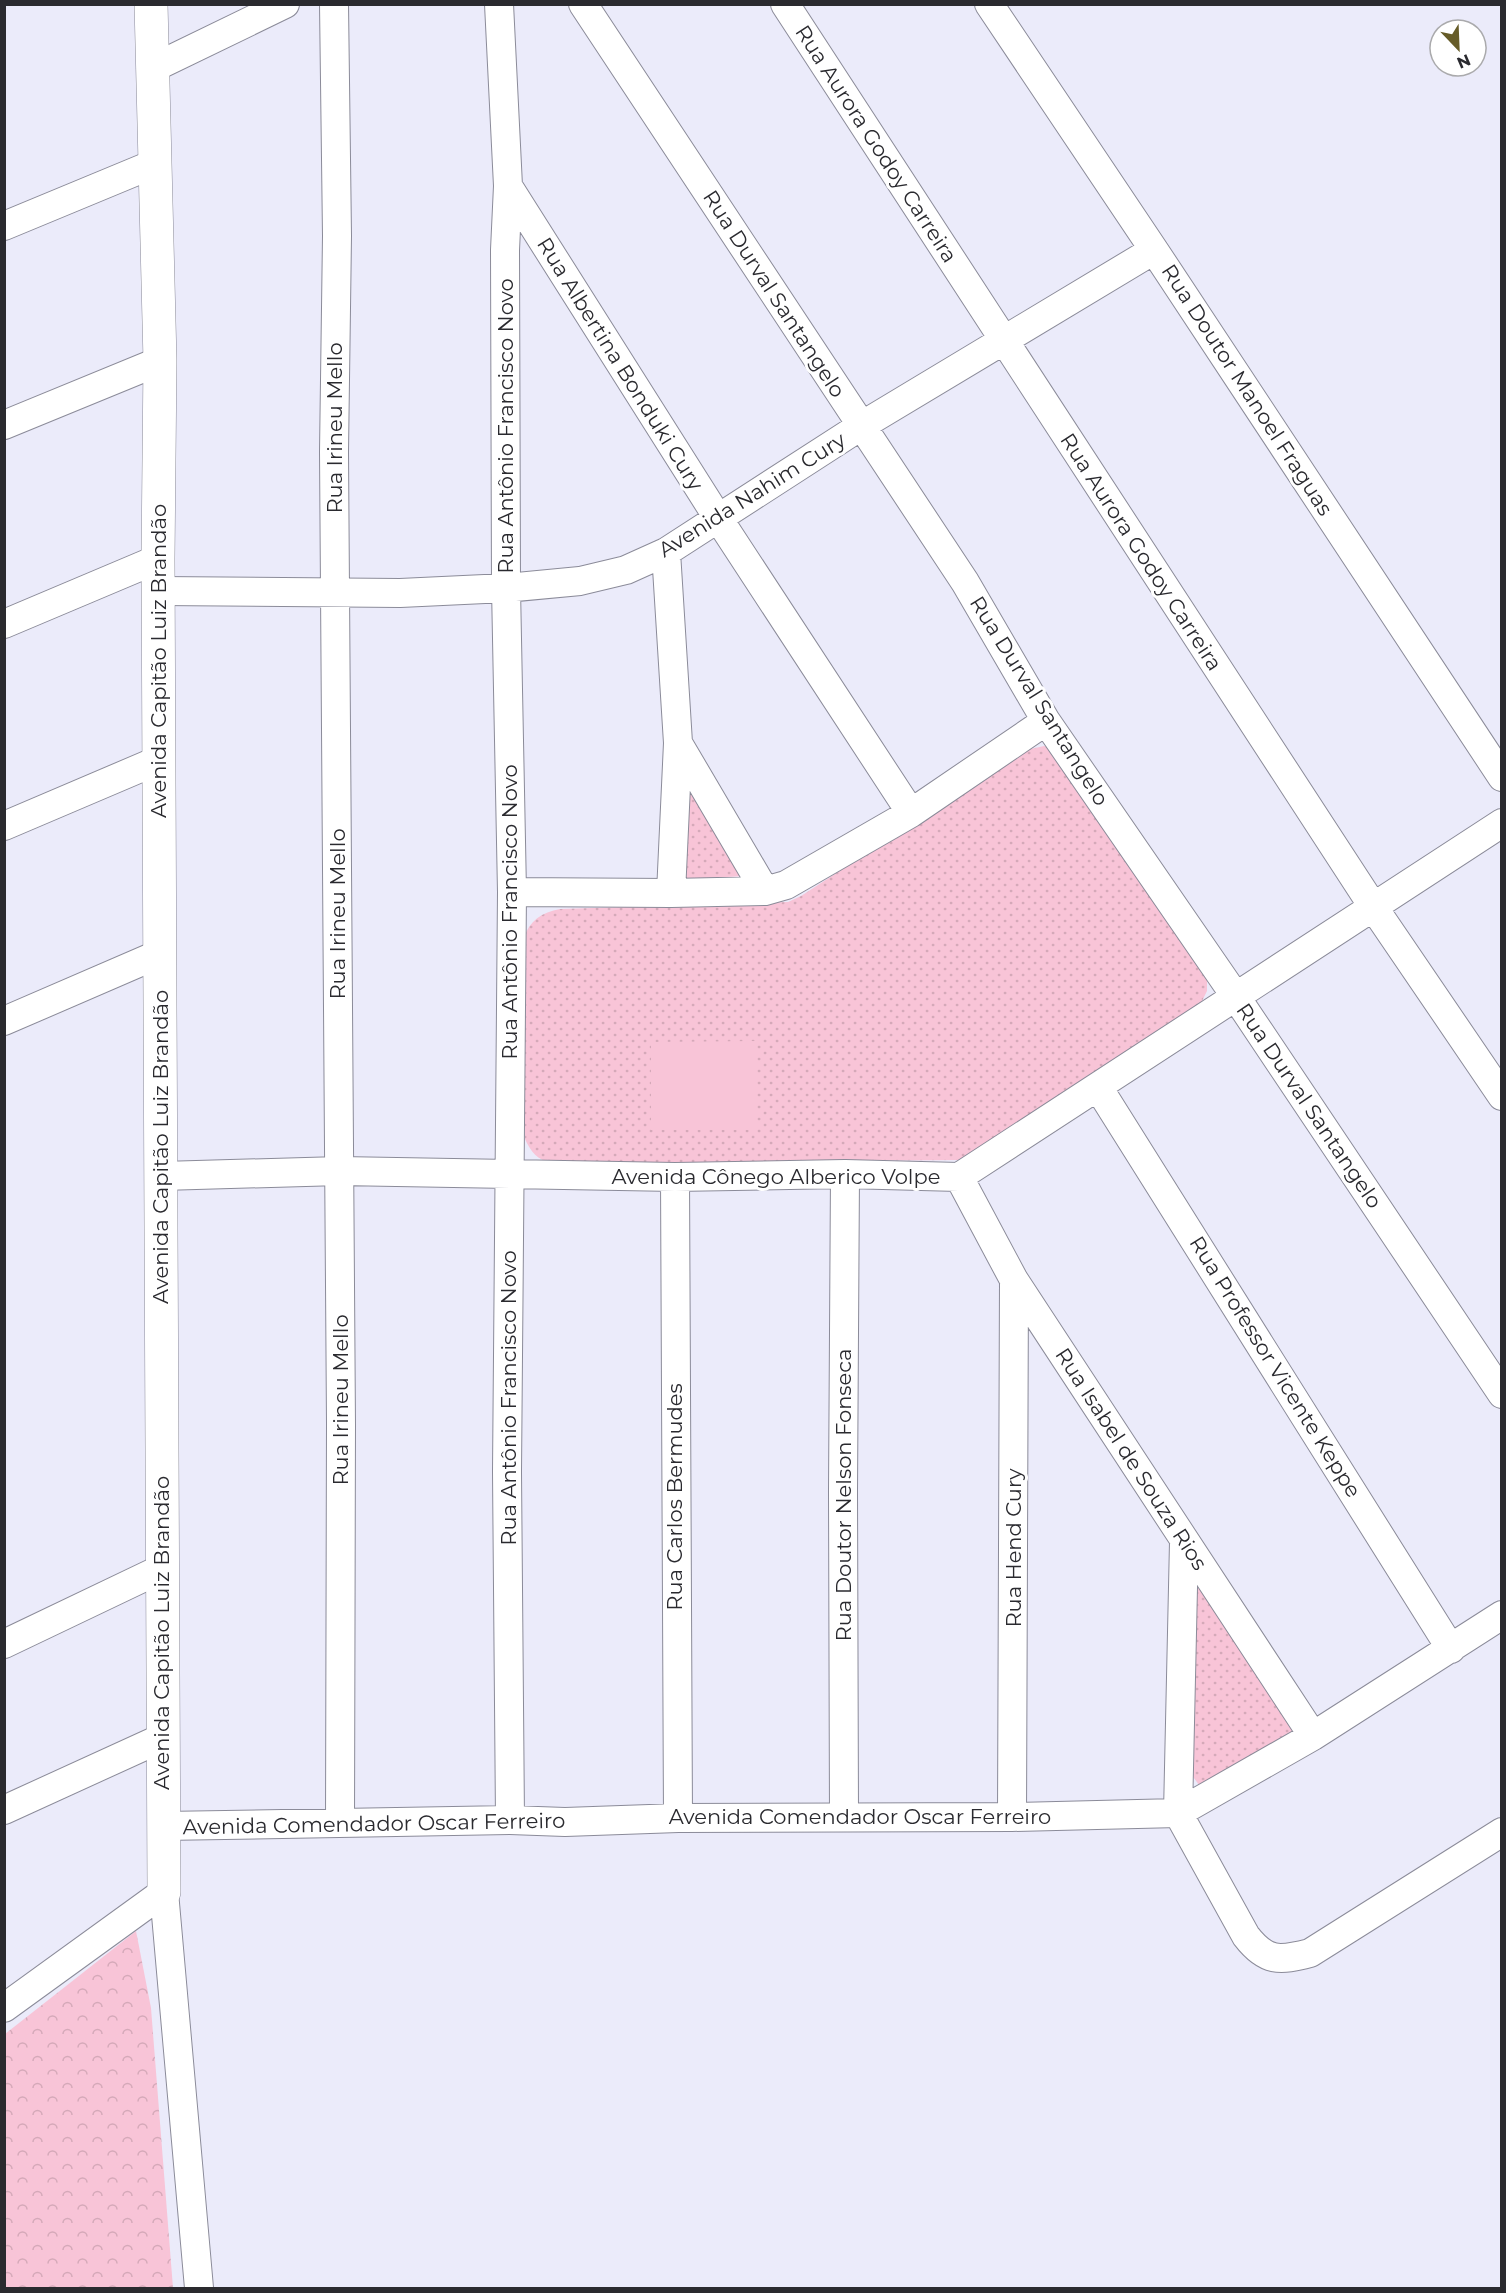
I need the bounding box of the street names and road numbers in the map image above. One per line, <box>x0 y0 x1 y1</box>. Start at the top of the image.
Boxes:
street label: Rua Aurora Godoy Carreira <box>790 20 963 267</box>
street label: Rua Durval Santangelo <box>698 185 851 402</box>
street label: Rua Albertina Bonduki Cury <box>532 233 709 495</box>
street label: Rua Doutor Manoel Fraguas <box>1157 259 1338 520</box>
street label: Rua Antônio Francisco Novo <box>493 278 518 574</box>
street label: Rua Irineu Mello <box>322 342 347 514</box>
street label: Avenida Nahim Cury <box>654 427 850 562</box>
street label: Rua Aurora Godoy Carreira <box>1055 428 1228 675</box>
street label: Avenida Capitão Luiz Brandão <box>146 504 171 818</box>
street label: Rua Durval Santangelo <box>965 592 1114 810</box>
street label: Rua Antônio Francisco Novo <box>497 764 522 1060</box>
street label: Rua Irineu Mello <box>325 828 350 1000</box>
street label: Avenida Capitão Luiz Brandão <box>148 990 173 1304</box>
street label: Rua Durval Santangelo <box>1231 998 1387 1213</box>
street label: Avenida Cônego Alberico Volpe <box>612 1164 940 1189</box>
street label: Rua Professor Vicente Keppe <box>1184 1231 1366 1502</box>
street label: Rua Antônio Francisco Novo <box>496 1250 521 1546</box>
street label: Rua Irineu Mello <box>328 1314 353 1486</box>
street label: Rua Isabel de Souza Rios <box>1050 1343 1213 1574</box>
street label: Rua Doutor Nelson Fonseca <box>831 1349 856 1641</box>
street label: Rua Carlos Bermudes <box>662 1383 687 1611</box>
street label: Rua Hend Cury <box>1001 1468 1026 1628</box>
street label: Avenida Capitão Luiz Brandão <box>149 1476 174 1790</box>
street label: Avenida Comendador Oscar Ferreiro <box>669 1804 1051 1829</box>
street label: Avenida Comendador Oscar Ferreiro <box>182 1808 565 1839</box>

